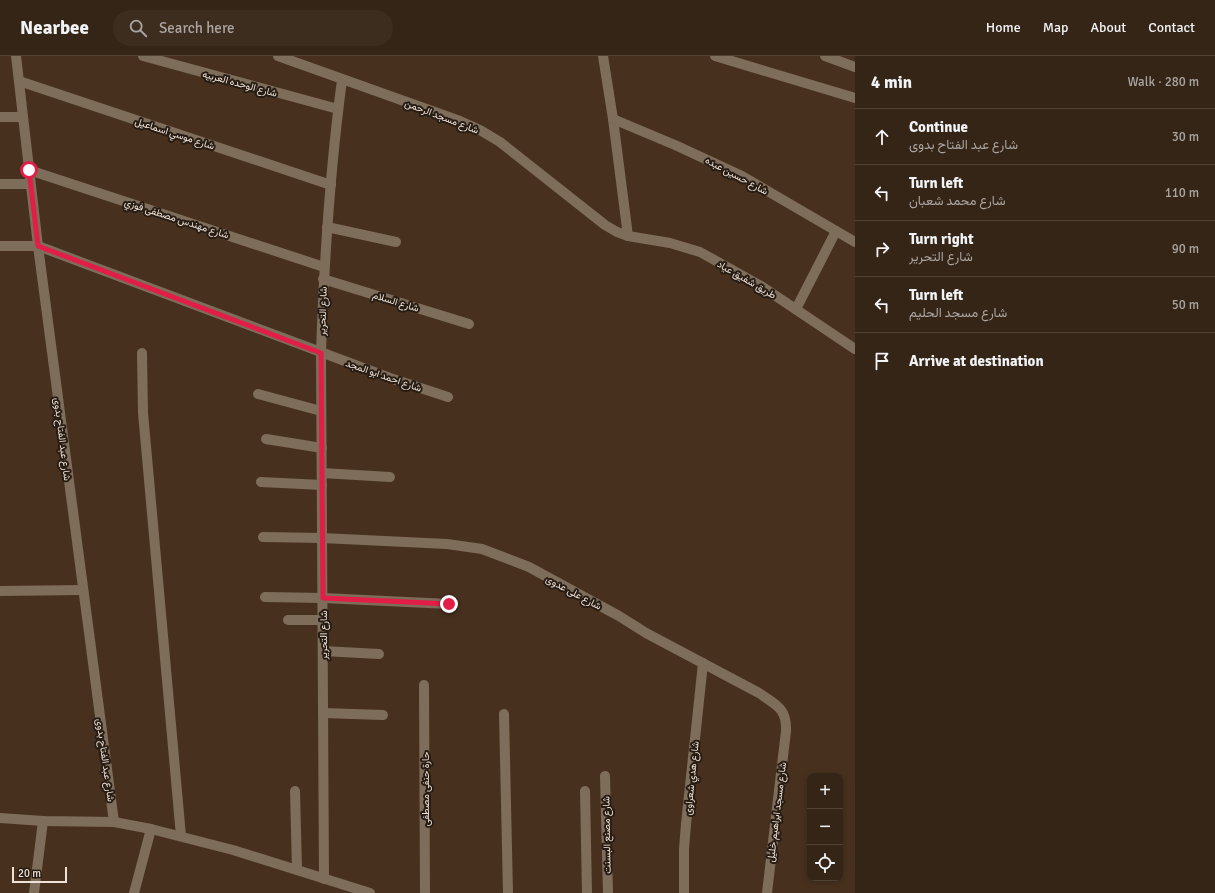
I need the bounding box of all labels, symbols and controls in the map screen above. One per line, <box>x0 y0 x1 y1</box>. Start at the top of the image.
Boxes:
search box <box>113 10 393 46</box>
text: Nearbee <box>20 16 89 40</box>
icon: search <box>127 17 149 39</box>
text: Search here <box>159 19 235 37</box>
text: Home <box>986 19 1021 36</box>
text: Map <box>1043 19 1068 36</box>
text: About <box>1090 19 1126 36</box>
text: Contact <box>1148 19 1195 36</box>
street label: شارع الوحده العربيه <box>201 68 279 100</box>
text: 4 min <box>871 72 912 93</box>
text: Walk · 280 m <box>1128 74 1199 90</box>
street label: شارع مسجد الرحمن <box>403 97 480 137</box>
street label: شارع موسي اسماعيل <box>133 115 216 154</box>
text: Continue <box>909 118 968 136</box>
icon: ahead <box>871 126 893 148</box>
text: 30 m <box>1172 129 1199 145</box>
text: شارع عبد الفتاح بدوى <box>909 137 1018 153</box>
street label: شارع حسين عبده <box>703 154 770 198</box>
route start <box>20 161 38 179</box>
text: Turn left <box>909 174 963 192</box>
icon: left <box>871 182 893 204</box>
text: 110 m <box>1165 185 1199 201</box>
text: شارع محمد شعبان <box>909 193 1005 209</box>
street label: شارع مهندس مصطفى فوزي <box>122 196 231 243</box>
text: Turn right <box>909 230 974 248</box>
icon: right <box>871 238 893 260</box>
text: 90 m <box>1172 241 1199 257</box>
text: شارع التحرير <box>909 249 973 265</box>
street label: طريق شفيق عياد <box>715 258 779 302</box>
street label: شارع التحرير <box>316 286 330 337</box>
text: Turn left <box>909 286 963 304</box>
street label: شارع السلام <box>371 289 420 315</box>
icon: left <box>871 294 893 316</box>
text: 50 m <box>1172 297 1199 313</box>
text: شارع مسجد الحليم <box>909 305 1007 321</box>
icon: arrive <box>871 350 893 372</box>
text: Arrive at destination <box>909 352 1044 370</box>
street label: شارع احمد ابو المجد <box>344 357 423 395</box>
street label: شارع عبد الفتاح بدوى <box>51 397 73 482</box>
street label: شارع على عدوى <box>544 573 604 613</box>
route end <box>440 595 458 613</box>
street label: شارع التحرير <box>318 610 330 661</box>
street label: شارع عبد الفتاح بدوى <box>93 718 117 803</box>
street label: شارع هدي شعراوى <box>682 740 704 816</box>
street label: حارة حنفى مصطفى <box>420 751 432 826</box>
street label: شارع مسجد ابراهيم خليل <box>765 761 789 863</box>
map controls <box>807 773 843 881</box>
button: + <box>807 773 843 809</box>
street label: شارع مصنع البسنت <box>600 796 614 874</box>
button: − <box>807 809 843 845</box>
button: locate <box>807 845 843 881</box>
scale bar <box>12 865 67 884</box>
text: 20 m <box>18 867 41 880</box>

